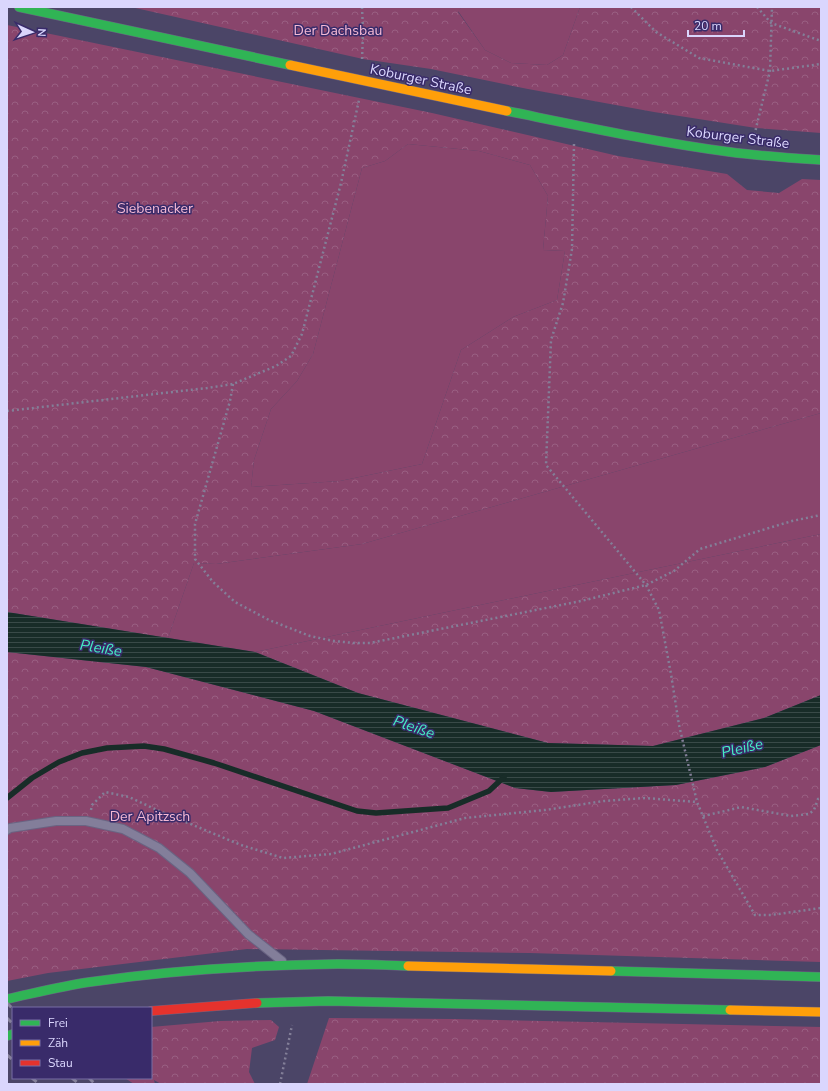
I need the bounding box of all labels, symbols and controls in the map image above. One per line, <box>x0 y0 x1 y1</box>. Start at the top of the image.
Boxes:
north arrow <box>12 12 52 52</box>
scale bar <box>688 12 744 38</box>
text: 20 m <box>694 18 722 34</box>
park label: Der Dachsbau <box>294 21 382 40</box>
text: N <box>34 28 49 37</box>
street label: Koburger Straße <box>368 59 473 100</box>
street label: Koburger Straße <box>685 122 790 153</box>
park label: Siebenacker <box>117 199 193 218</box>
water label: Pleiße <box>78 635 124 661</box>
water label: Pleiße <box>391 711 437 743</box>
water label: Pleiße <box>719 733 765 763</box>
park label: Der Apitzsch <box>110 807 190 826</box>
legend <box>12 1007 152 1079</box>
text: Frei <box>48 1015 68 1031</box>
text: Zäh <box>48 1035 68 1051</box>
text: Stau <box>48 1055 73 1071</box>

